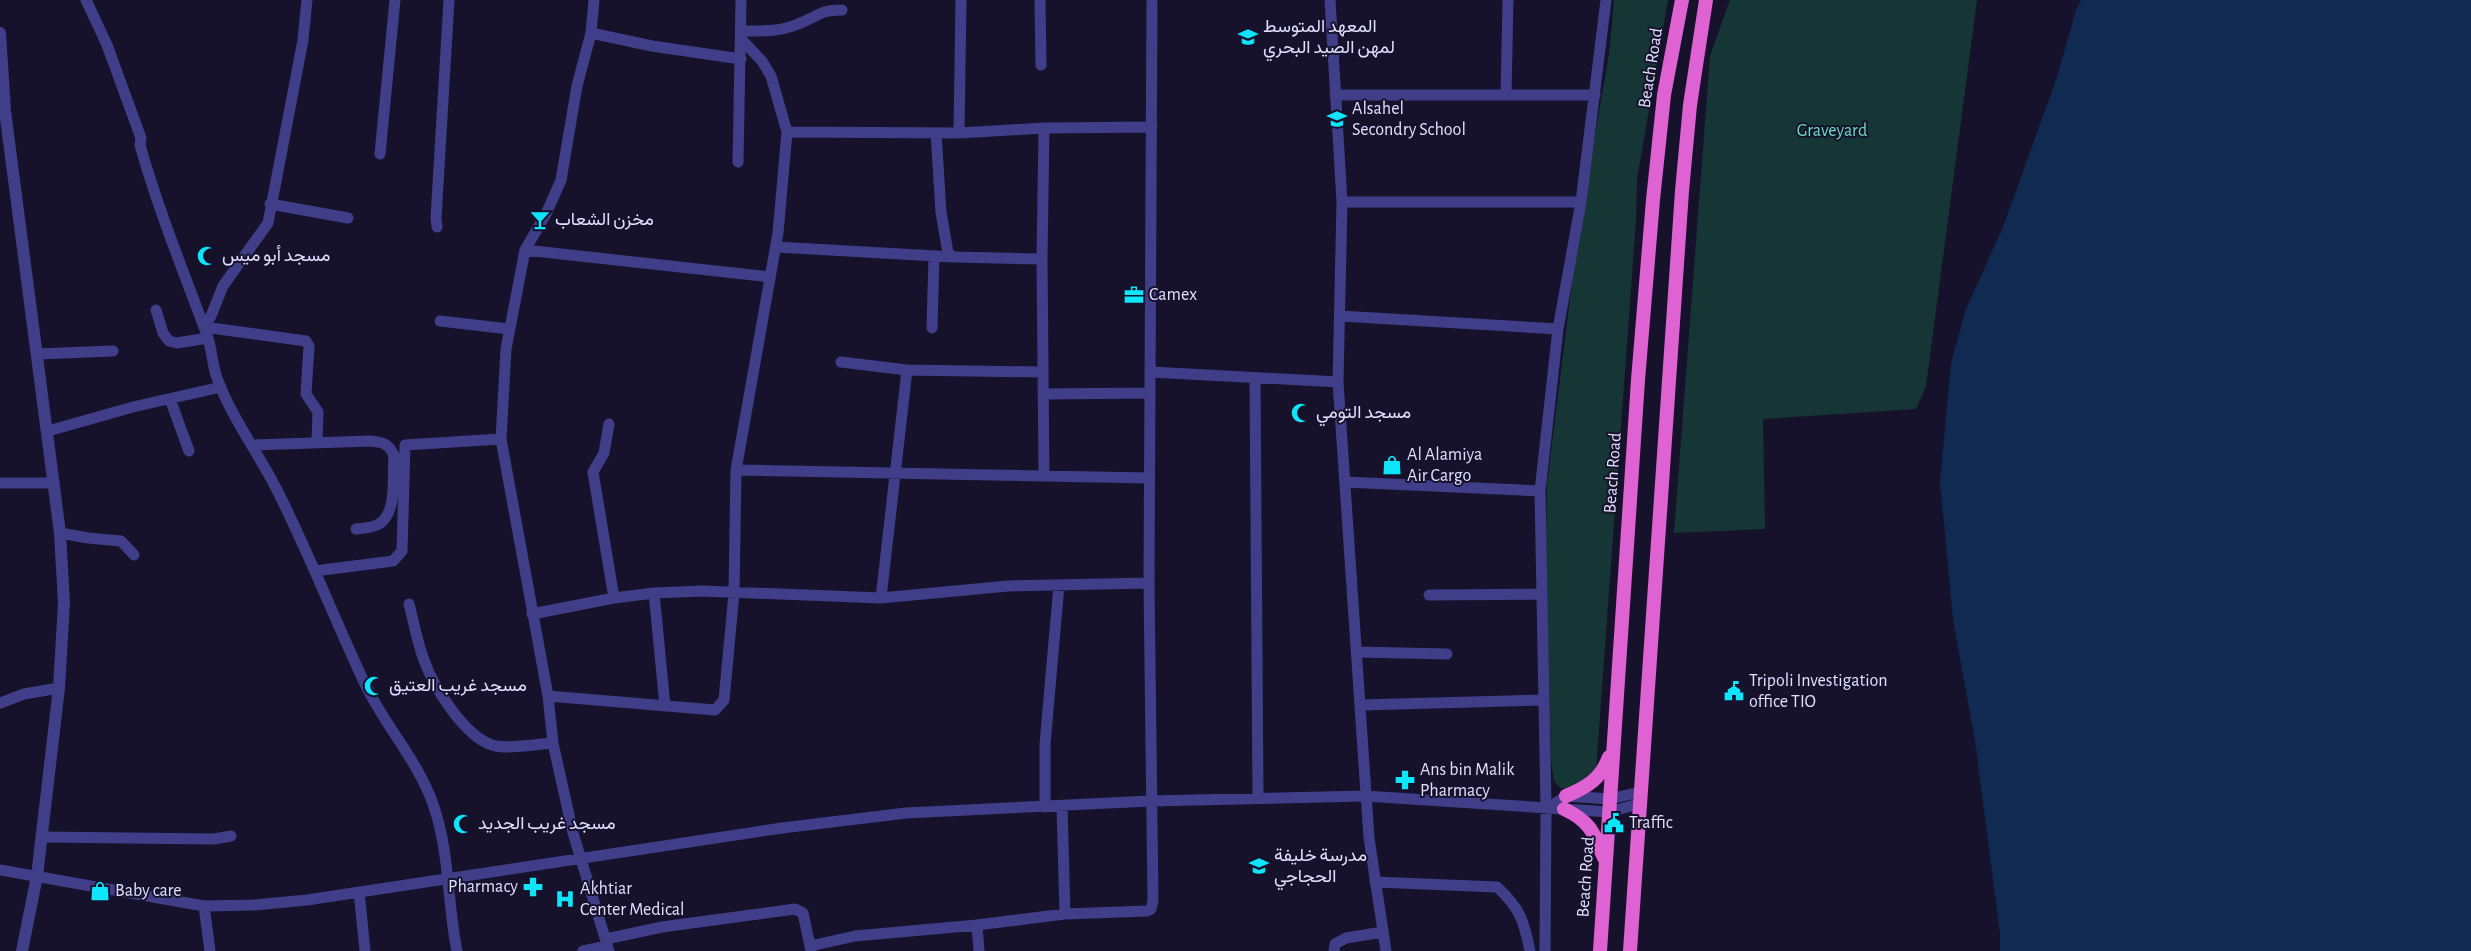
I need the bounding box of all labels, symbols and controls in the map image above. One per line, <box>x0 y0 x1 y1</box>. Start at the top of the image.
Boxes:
place label: المعهد المتوسط لمهن الصيد البحري <box>1263 18 1395 62</box>
school or university icon: المعهد المتوسط لمهن الصيد البحري <box>1237 26 1259 48</box>
street label: Beach Road <box>1636 27 1666 109</box>
place label: Alsahel Secondry School <box>1352 100 1466 139</box>
school or university icon: Alsahel Secondry School <box>1326 108 1348 130</box>
park label: Graveyard <box>1797 122 1867 140</box>
bar icon: مخزن الشعاب <box>529 209 551 231</box>
place label: مخزن الشعاب <box>555 211 654 230</box>
mosque icon: مسجد أبو ميس <box>196 245 218 267</box>
place label: مسجد أبو ميس <box>222 245 330 266</box>
office icon: Camex <box>1123 284 1145 306</box>
place label: Camex <box>1149 286 1197 304</box>
mosque icon: مسجد التومي <box>1290 402 1312 424</box>
place label: مسجد التومي <box>1316 404 1411 427</box>
street label: Beach Road <box>1601 432 1625 514</box>
place label: Al Alamiya Air Cargo <box>1407 446 1482 485</box>
shop icon: Al Alamiya Air Cargo <box>1381 454 1403 476</box>
place label: Tripoli Investigation office TIO <box>1749 672 1888 711</box>
mosque icon: مسجد غريب العتيق <box>363 675 385 697</box>
place label: مسجد غريب العتيق <box>389 677 527 696</box>
public building icon: Tripoli Investigation office TIO <box>1723 680 1745 702</box>
place label: Ans bin Malik Pharmacy <box>1420 761 1515 800</box>
pharmacy icon: Ans bin Malik Pharmacy <box>1394 769 1416 791</box>
public building icon: Traffic <box>1603 812 1625 834</box>
mosque icon: مسجد غريب الجديد <box>452 813 474 835</box>
place label: Traffic <box>1629 814 1673 832</box>
place label: مسجد غريب الجديد <box>478 815 616 834</box>
street label: Beach Road <box>1574 836 1598 918</box>
place label: مدرسة خليفة الحجاجي <box>1274 847 1367 891</box>
school or university icon: مدرسة خليفة الحجاجي <box>1248 855 1270 877</box>
pharmacy icon: Pharmacy <box>522 876 544 898</box>
place label: Pharmacy <box>448 878 518 896</box>
shop icon: Baby care <box>89 880 111 902</box>
place label: Akhtiar Center Medical <box>580 880 685 919</box>
place label: Baby care <box>115 882 182 900</box>
hospital icon: Akhtiar Center Medical <box>554 888 576 910</box>

